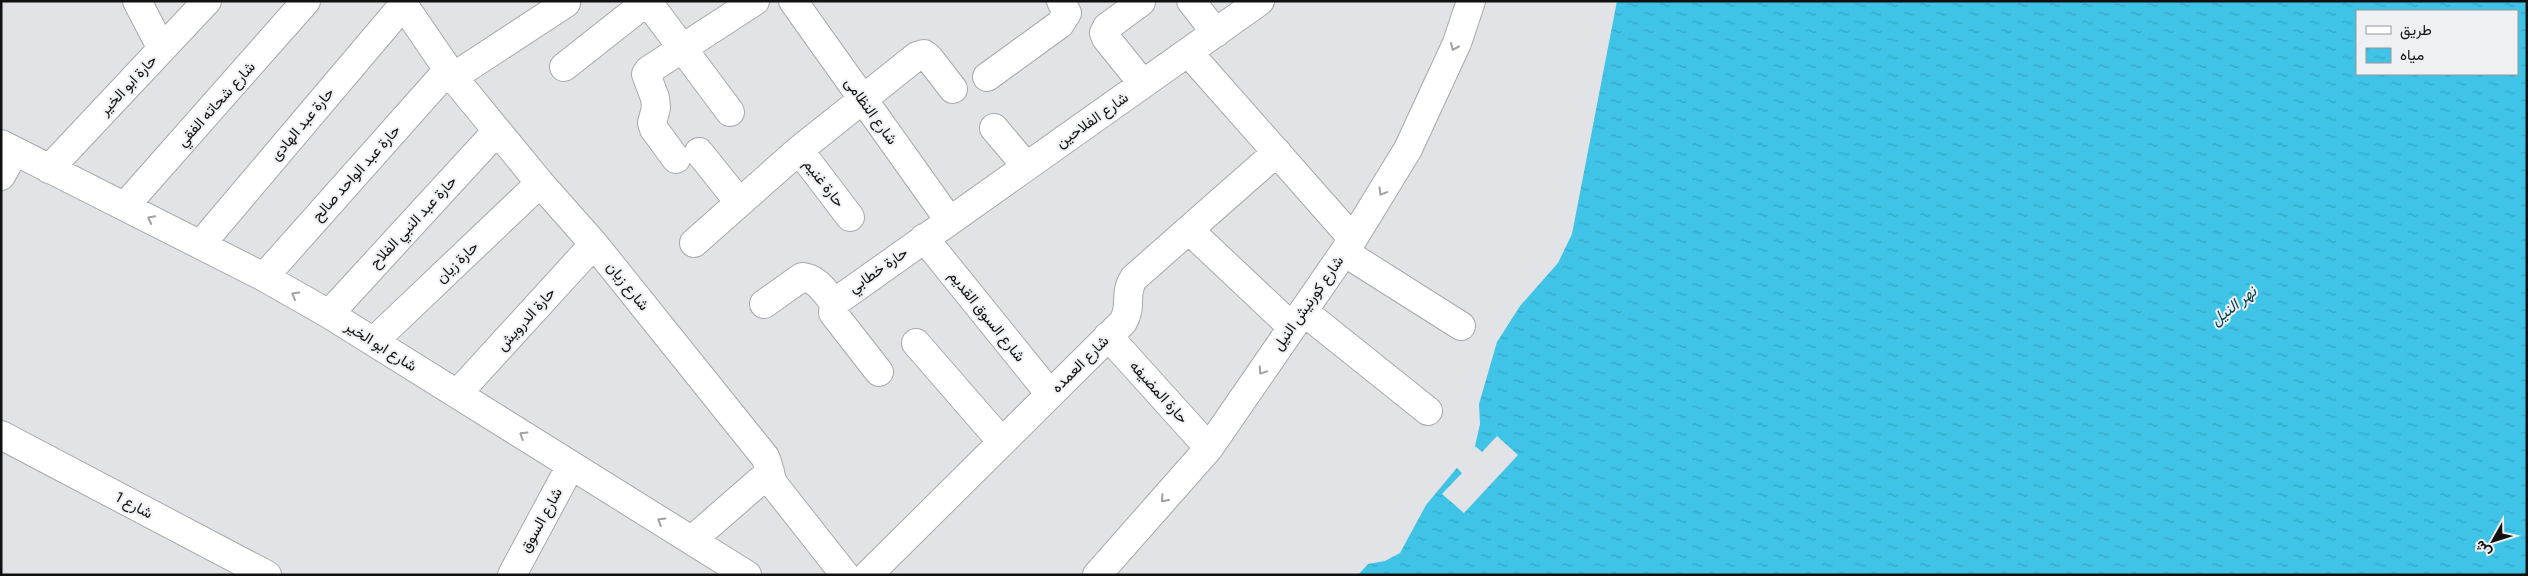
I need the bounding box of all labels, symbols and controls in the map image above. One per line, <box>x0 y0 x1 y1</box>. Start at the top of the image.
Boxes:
legend <box>2356 10 2518 75</box>
text: طريق <box>2400 20 2432 40</box>
one-way arrow <box>1450 42 1461 51</box>
text: مياه <box>2400 45 2424 64</box>
street label: حارة ابو الخير <box>94 50 160 120</box>
street label: شارع شحاته الفقي <box>172 57 262 153</box>
street label: شارع النظامى <box>839 73 902 149</box>
street label: حارة عبد الهادى <box>266 83 338 165</box>
street label: شارع الفلاحين <box>1052 87 1133 153</box>
street label: حارة عبد الواحد صالح <box>307 121 405 226</box>
street label: حارة غنيم <box>799 155 849 211</box>
street label: حارة عبد النبي الفلاح <box>365 171 463 275</box>
one-way arrow <box>1378 186 1388 195</box>
one-way arrow <box>148 216 157 226</box>
street label: حارة زيان <box>431 237 482 287</box>
street label: حارة خطابي <box>844 242 913 300</box>
street label: شارع كورنيش النيل <box>1268 251 1349 355</box>
street label: شارع زيان <box>601 257 654 315</box>
street label: شارع السوق القديم <box>943 266 1030 366</box>
water label: نهر النيل <box>2206 280 2262 330</box>
street label: حارة الدرويش <box>492 283 560 355</box>
one-way arrow <box>292 291 301 301</box>
street label: شارع ابو الخير <box>340 315 421 377</box>
street label: شارع العمده <box>1047 331 1114 398</box>
street label: حارة المضيفه <box>1126 356 1193 427</box>
one-way arrow <box>1259 365 1268 374</box>
one-way arrow <box>519 432 529 441</box>
street label: شارع السوق <box>515 484 568 556</box>
street label: شارع 1 <box>111 487 156 524</box>
one-way arrow <box>1161 494 1170 503</box>
north arrow <box>2468 516 2518 566</box>
one-way arrow <box>657 518 667 527</box>
text: ش <box>2470 537 2495 561</box>

